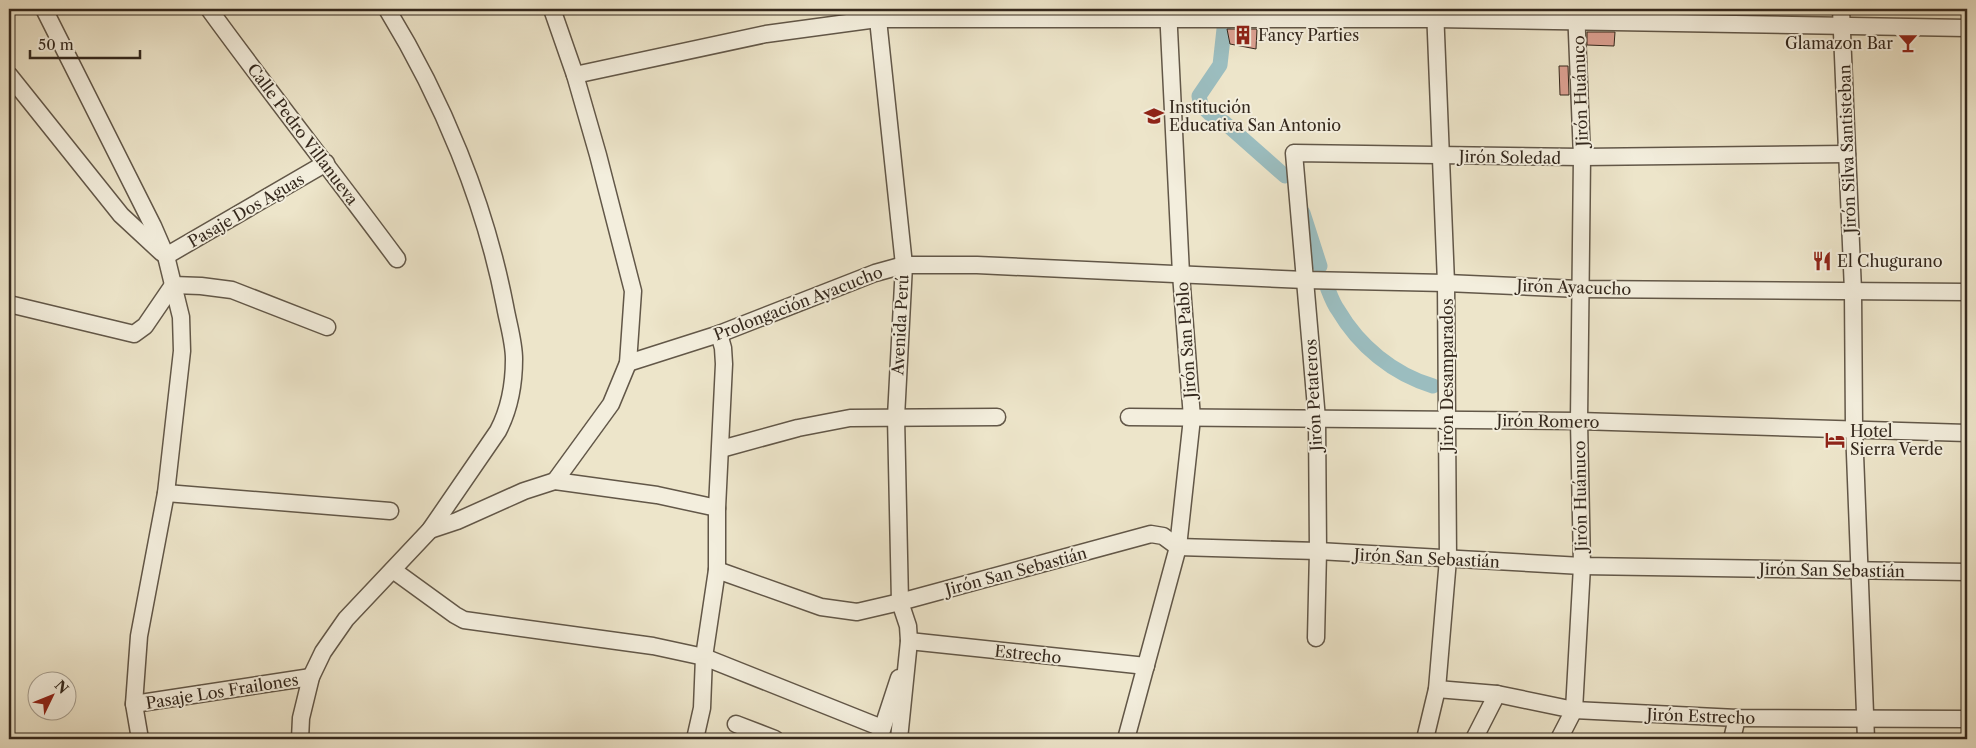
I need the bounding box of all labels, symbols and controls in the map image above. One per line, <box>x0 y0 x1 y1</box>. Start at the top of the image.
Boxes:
building icon: Fancy Parties <box>1232 24 1254 46</box>
place label: Fancy Parties <box>1258 25 1359 45</box>
scale bar <box>30 28 140 60</box>
bar icon: Glamazon Bar <box>1897 32 1919 54</box>
place label: Glamazon Bar <box>1785 33 1893 53</box>
text: 50 m <box>38 35 74 54</box>
street label: Jirón Huánuco <box>1568 35 1592 150</box>
street label: Calle Pedro Villanueva <box>243 59 363 209</box>
street label: Jirón Silva Santisteban <box>1834 64 1860 237</box>
place label: Institución Educativa San Antonio <box>1169 97 1341 135</box>
school or university icon: Institución Educativa San Antonio <box>1143 105 1165 127</box>
street label: Jirón Soledad <box>1456 146 1562 168</box>
street label: Pasaje Dos Aguas <box>184 169 308 251</box>
restaurant icon: El Chugurano <box>1811 250 1833 272</box>
place label: El Chugurano <box>1837 251 1943 271</box>
street label: Prolongación Ayacucho <box>711 261 885 344</box>
street label: Avenida Perú <box>887 274 913 377</box>
street label: Jirón Ayacucho <box>1513 275 1632 299</box>
street label: Jirón San Pablo <box>1172 281 1200 402</box>
street label: Jirón Desamparados <box>1437 298 1457 455</box>
street label: Jirón Petateros <box>1300 338 1326 455</box>
street label: Jirón Romero <box>1493 410 1600 432</box>
place label: Hotel Sierra Verde <box>1850 421 1943 459</box>
hotel icon: Hotel Sierra Verde <box>1824 429 1846 451</box>
street label: Jirón Huánuco <box>1569 440 1591 555</box>
street label: Jirón San Sebastián <box>940 542 1089 600</box>
street label: Jirón San Sebastián <box>1351 544 1500 572</box>
street label: Jirón San Sebastián <box>1756 559 1905 581</box>
street label: Estrecho <box>993 641 1063 667</box>
street label: Pasaje Los Frailones <box>144 669 300 713</box>
north arrow <box>28 670 78 720</box>
text: N <box>51 677 72 698</box>
street label: Jirón Estrecho <box>1643 704 1756 728</box>

